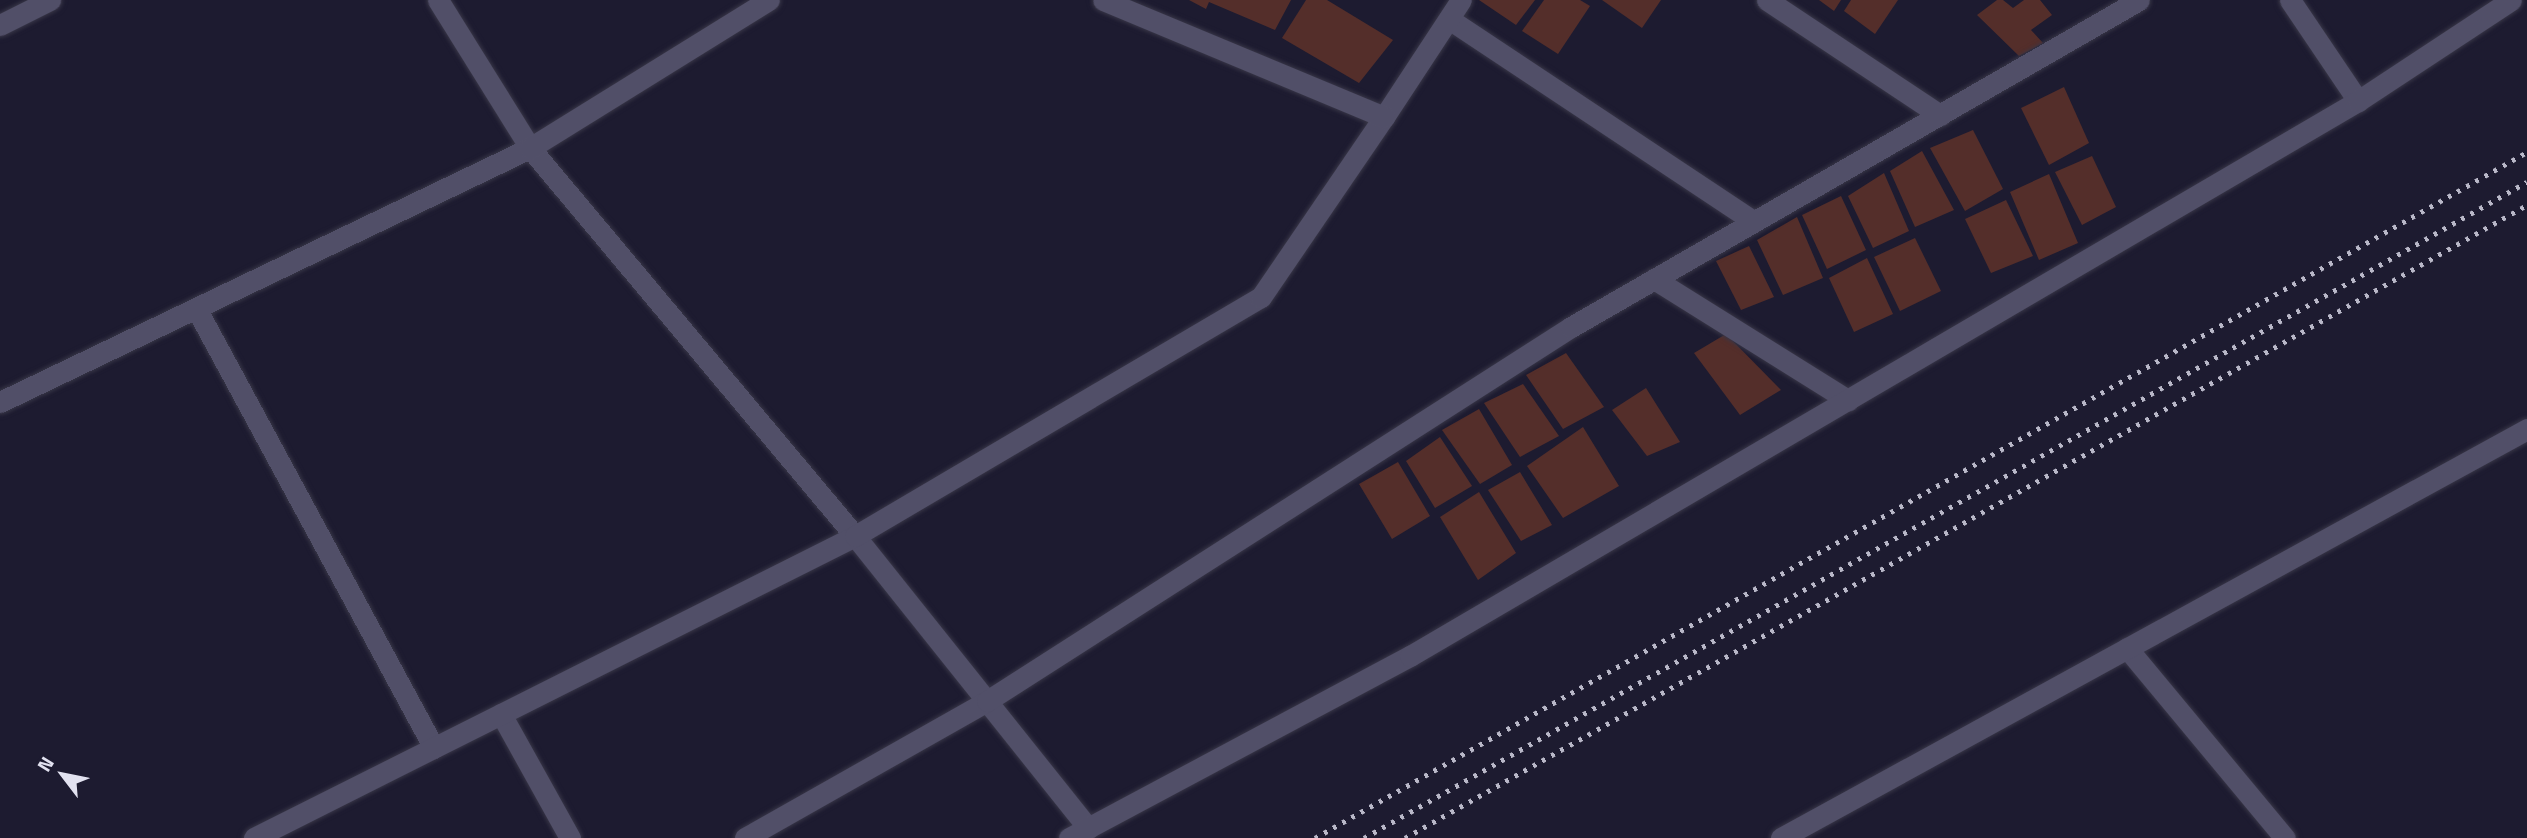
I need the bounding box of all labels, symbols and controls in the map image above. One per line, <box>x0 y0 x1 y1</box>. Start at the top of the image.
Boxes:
north arrow <box>28 740 98 810</box>
text: N <box>29 750 61 777</box>

